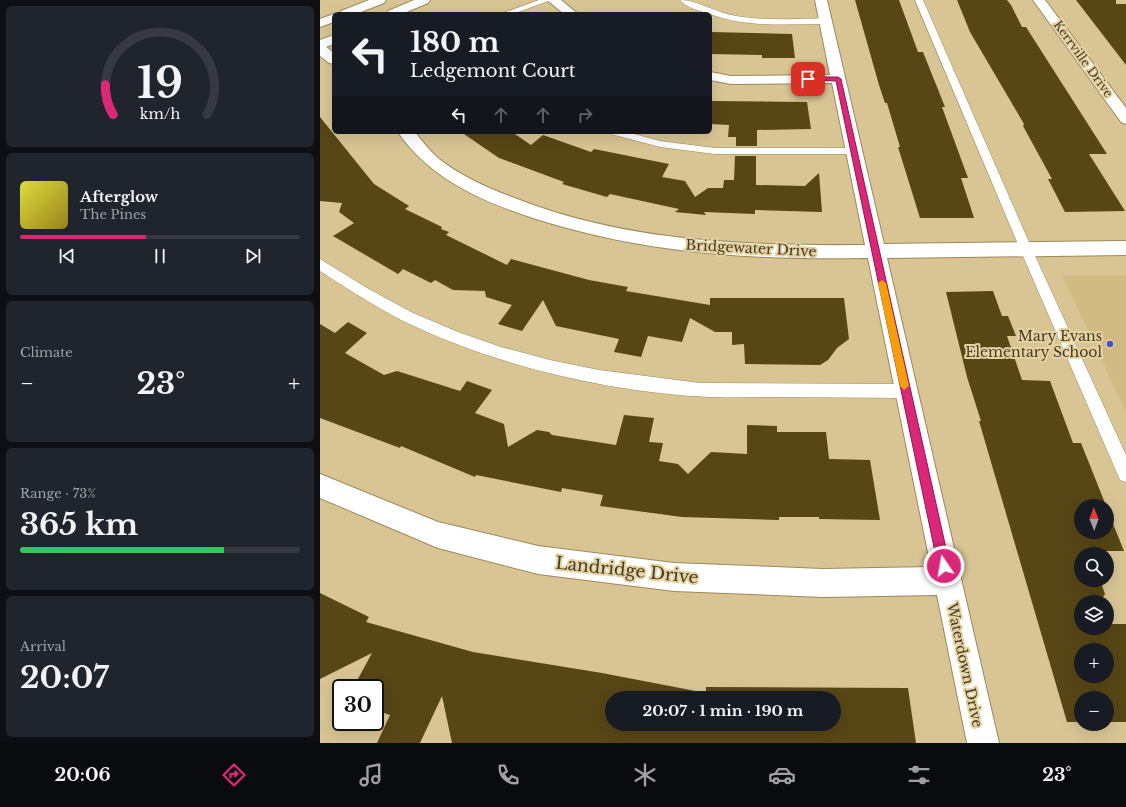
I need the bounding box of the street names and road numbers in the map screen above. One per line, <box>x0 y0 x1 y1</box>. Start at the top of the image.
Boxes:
street label: Kerrville Drive <box>1051 17 1116 100</box>
street label: Bridgewater Drive <box>685 236 817 260</box>
street label: Landridge Drive <box>554 553 699 588</box>
street label: Waterdown Drive <box>943 600 987 729</box>

